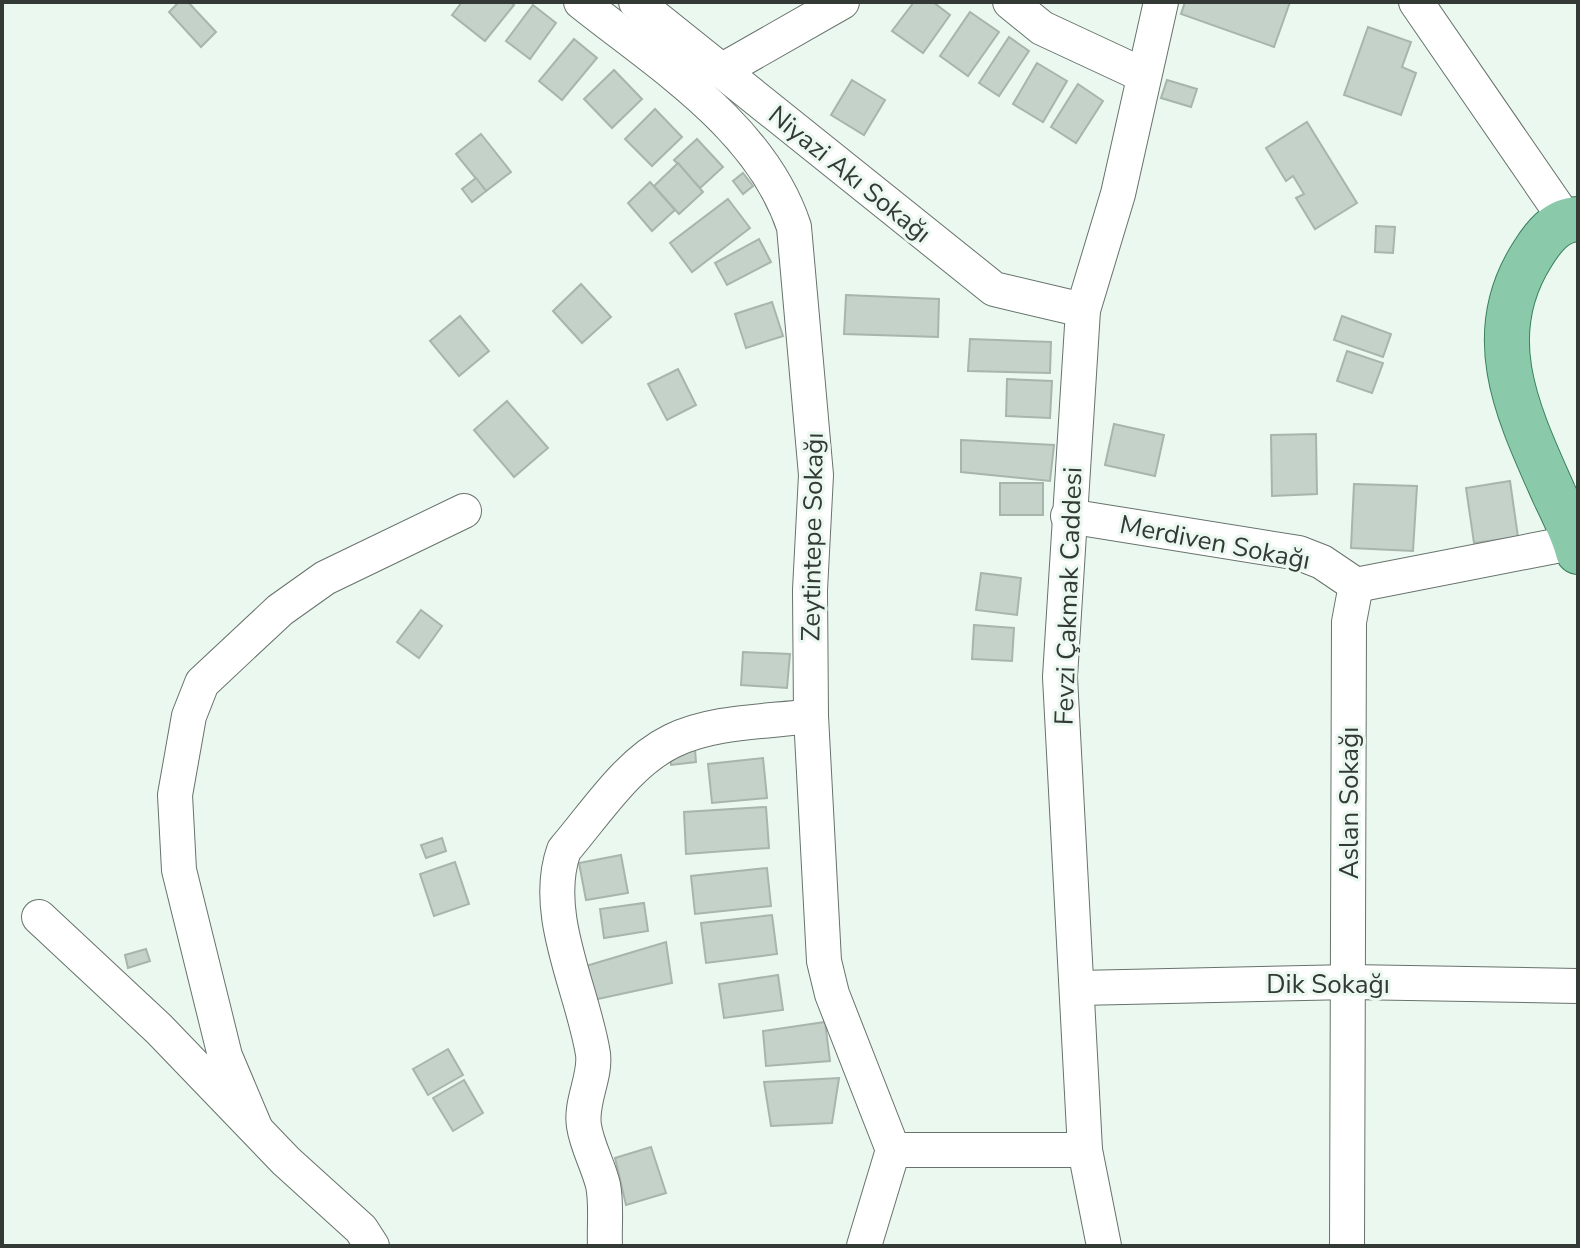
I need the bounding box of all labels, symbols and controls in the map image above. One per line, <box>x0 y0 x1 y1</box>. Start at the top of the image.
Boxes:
street label: Niyazi Akı Sokağı <box>761 98 938 251</box>
street label: Zeytintepe Sokağı <box>793 432 832 642</box>
street label: Fevzi Çakmak Caddesi <box>1046 466 1091 726</box>
street label: Merdiven Sokağı <box>1117 507 1313 578</box>
street label: Aslan Sokağı <box>1332 727 1367 879</box>
street label: Dik Sokağı <box>1266 967 1390 1002</box>

